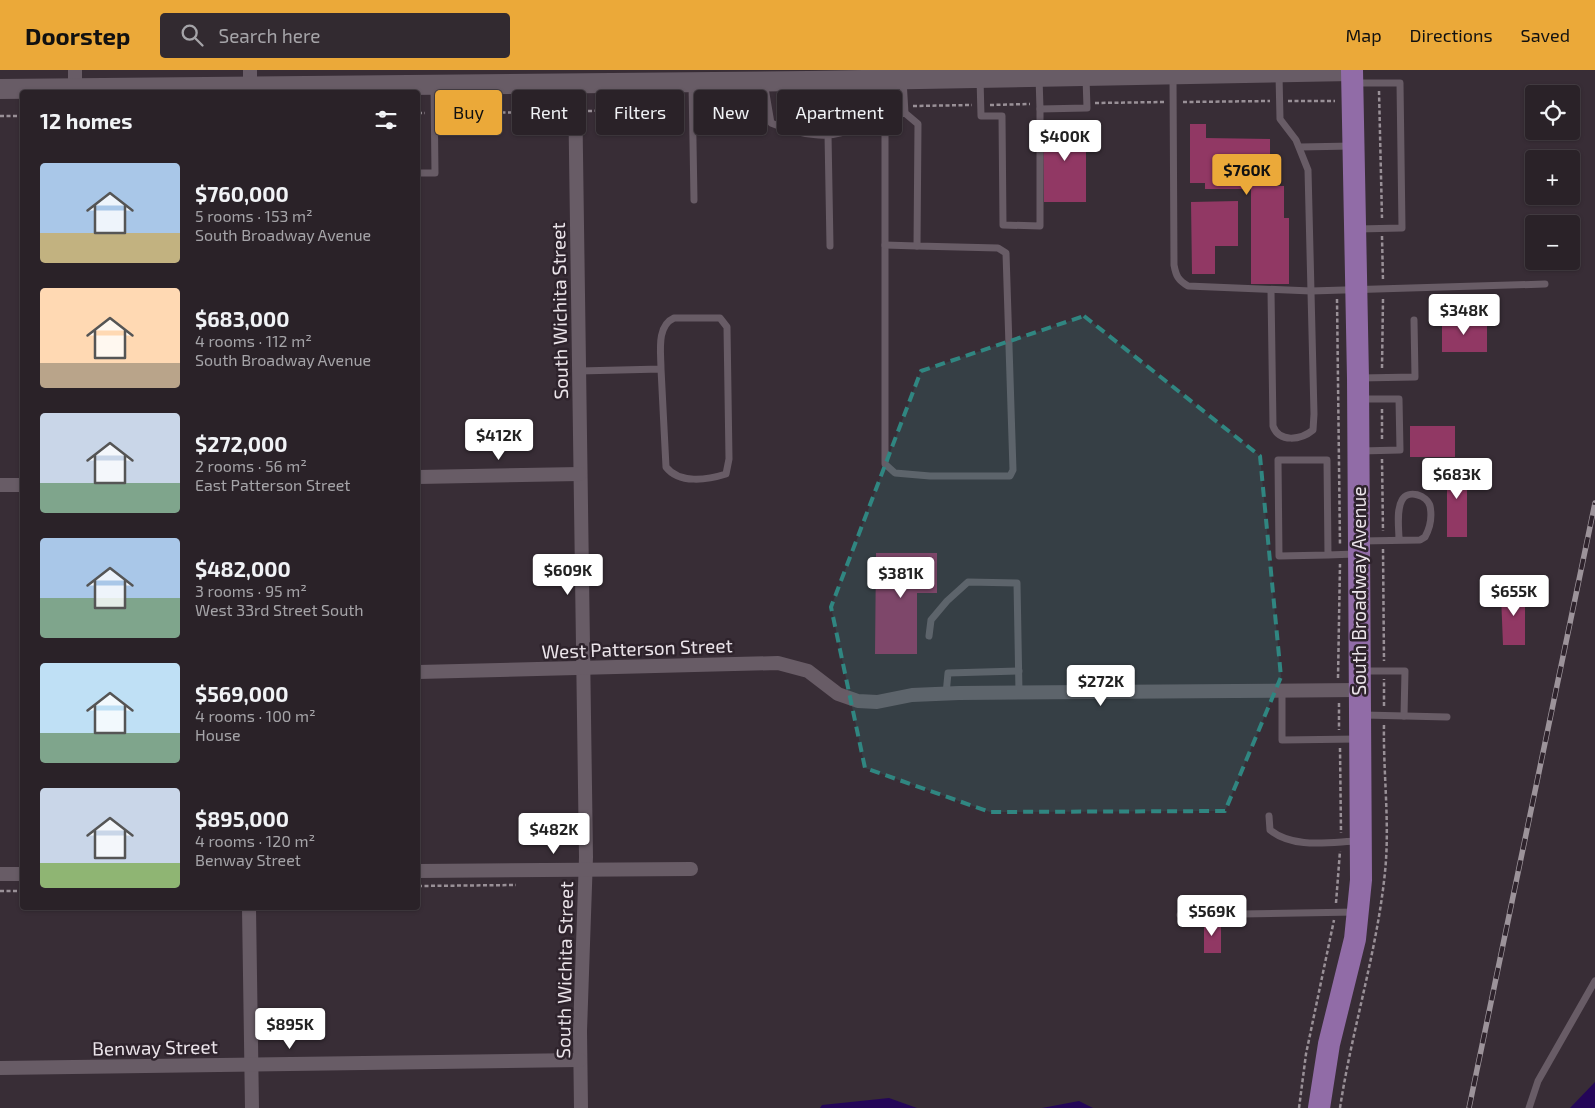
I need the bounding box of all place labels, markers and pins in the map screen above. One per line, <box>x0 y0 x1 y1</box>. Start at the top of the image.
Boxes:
pin: $400K <box>1030 119 1100 162</box>
pin: $760K <box>1212 154 1282 196</box>
pin: $348K <box>1429 294 1499 336</box>
pin: $412K <box>464 418 534 461</box>
pin: $683K <box>1422 458 1492 500</box>
pin: $609K <box>533 554 603 596</box>
pin: $381K <box>866 556 936 599</box>
pin: $655K <box>1479 574 1549 617</box>
pin: $272K <box>1066 664 1136 707</box>
pin: $482K <box>519 812 589 855</box>
pin: $569K <box>1177 894 1247 937</box>
pin: $895K <box>255 1008 325 1050</box>

